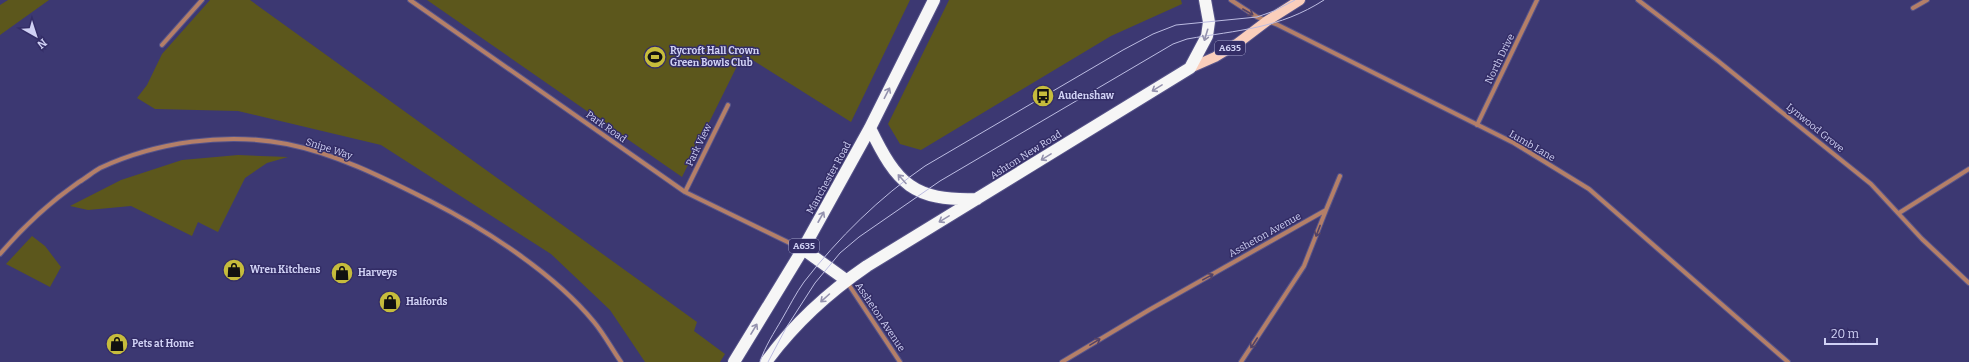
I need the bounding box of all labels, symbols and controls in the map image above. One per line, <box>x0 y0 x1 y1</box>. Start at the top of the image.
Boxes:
one-way arrow <box>1242 8 1254 16</box>
north arrow <box>16 16 56 56</box>
one-way arrow <box>1202 29 1209 42</box>
street label: North Drive <box>1483 32 1517 86</box>
text: N <box>34 36 49 51</box>
road number: A635 <box>1215 41 1245 55</box>
sports icon: Rycroft Hall Crown Green Bowls Club <box>642 44 668 70</box>
place label: Rycroft Hall Crown Green Bowls Club <box>670 45 760 69</box>
bus stop icon: Audenshaw <box>1030 83 1056 109</box>
one-way arrow <box>1151 85 1163 93</box>
one-way arrow <box>884 88 891 100</box>
place label: Audenshaw <box>1058 90 1115 102</box>
street label: Lynwood Grove <box>1784 101 1846 155</box>
street label: Park Road <box>583 109 629 145</box>
street label: Park View <box>684 121 715 168</box>
street label: Ashton New Road <box>988 128 1064 182</box>
street label: Lumb Lane <box>1507 128 1557 164</box>
street label: Snipe Way <box>304 136 354 162</box>
street label: Manchester Road <box>804 140 854 216</box>
one-way arrow <box>1040 153 1052 161</box>
one-way arrow <box>898 174 907 184</box>
street label: Assheton Avenue <box>1227 210 1303 260</box>
one-way arrow <box>817 211 825 223</box>
one-way arrow <box>938 215 950 223</box>
one-way arrow <box>1313 225 1321 237</box>
road number: A635 <box>789 239 819 253</box>
shop icon: Wren Kitchens <box>221 257 247 283</box>
shop icon: Harveys <box>329 260 355 286</box>
place label: Wren Kitchens <box>250 264 321 276</box>
place label: Harveys <box>358 267 397 279</box>
one-way arrow <box>1202 272 1214 280</box>
street label: Assheton Avenue <box>852 280 908 354</box>
shop icon: Halfords <box>377 289 403 315</box>
one-way arrow <box>820 294 830 303</box>
place label: Halfords <box>406 296 447 308</box>
scale bar <box>1825 320 1877 346</box>
one-way arrow <box>751 323 759 335</box>
text: 20 m <box>1831 327 1860 341</box>
shop icon: Pets at Home <box>104 331 130 357</box>
one-way arrow <box>1249 337 1257 349</box>
place label: Pets at Home <box>132 338 195 350</box>
one-way arrow <box>1089 338 1100 346</box>

